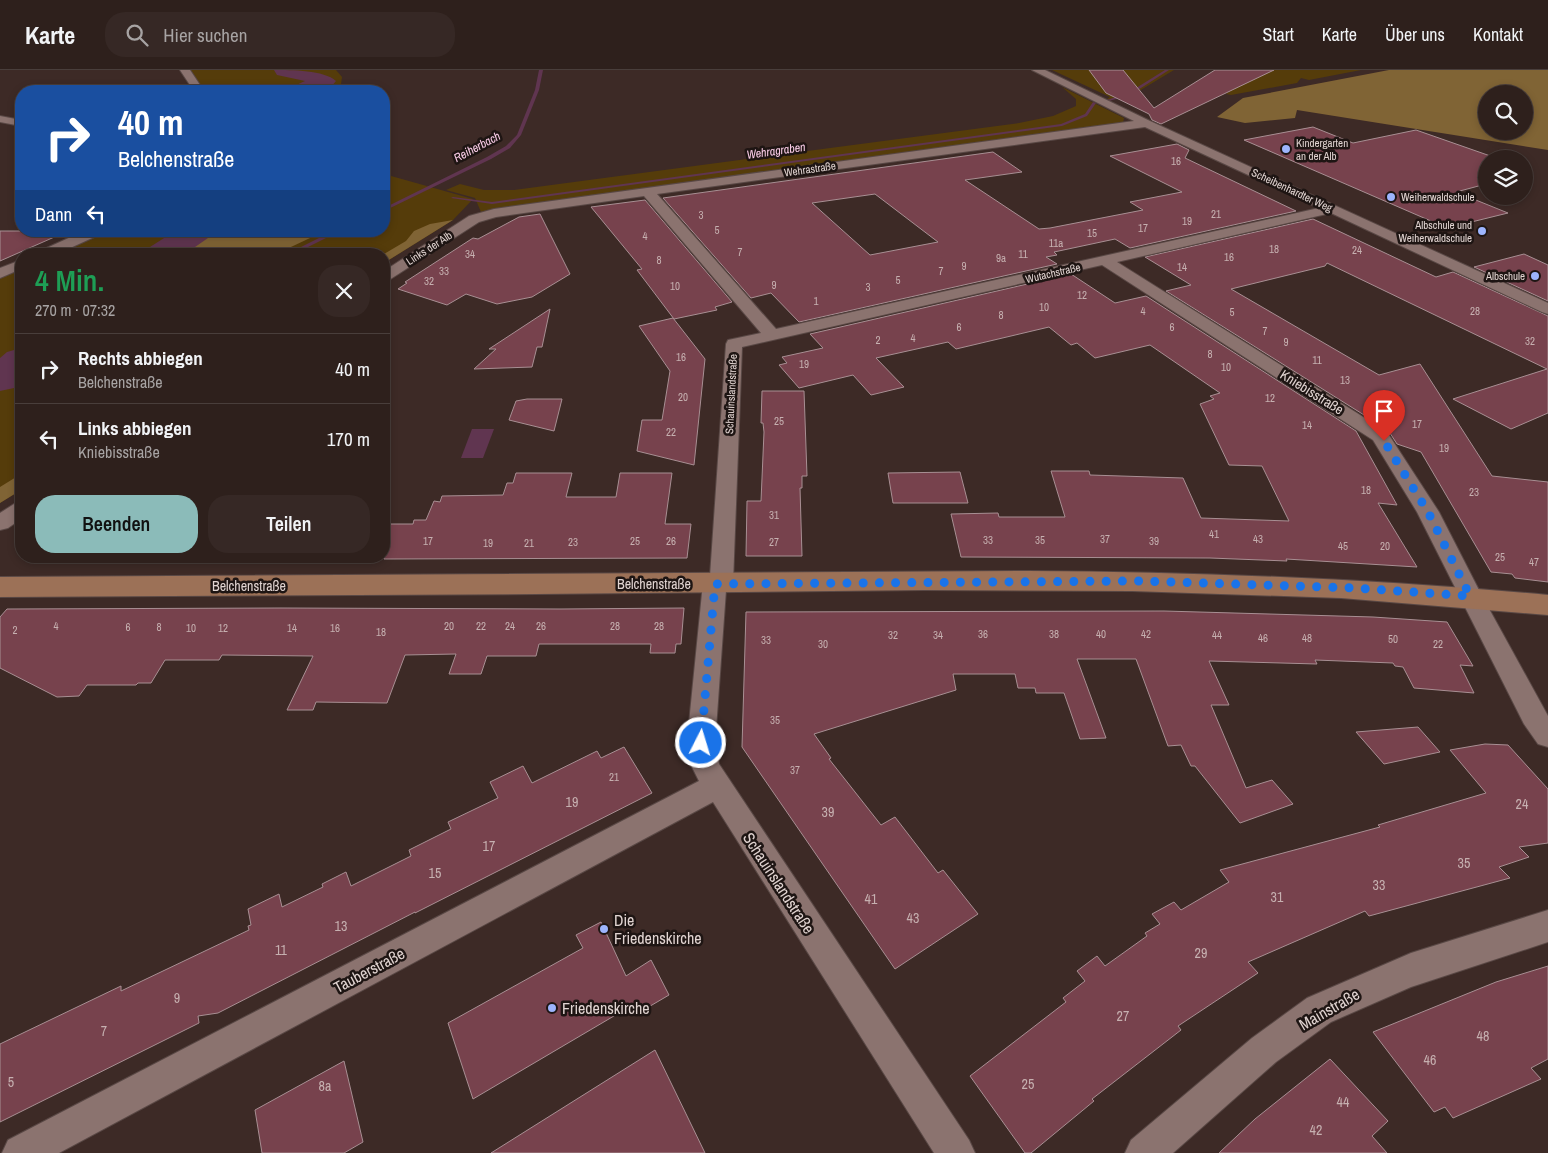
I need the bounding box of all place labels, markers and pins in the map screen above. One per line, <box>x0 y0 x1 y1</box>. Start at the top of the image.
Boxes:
place label: Kindergarten an der Alb <box>1296 136 1348 163</box>
marker: Kindergarten an der Alb <box>1280 143 1292 155</box>
place label: Weiherwaldschule <box>1401 190 1475 204</box>
marker: Weiherwaldschule <box>1385 191 1397 203</box>
place label: Albschule und Weiherwaldschule <box>1398 218 1472 245</box>
marker: Albschule und Weiherwaldschule <box>1476 225 1488 237</box>
place label: Albschule <box>1485 269 1525 283</box>
marker: Albschule <box>1529 270 1541 282</box>
pin <box>1363 390 1405 441</box>
place label: Die Friedenskirche <box>614 909 702 949</box>
marker: Die Friedenskirche <box>598 923 610 935</box>
place label: Friedenskirche <box>562 997 650 1019</box>
marker: Friedenskirche <box>546 1002 558 1014</box>

